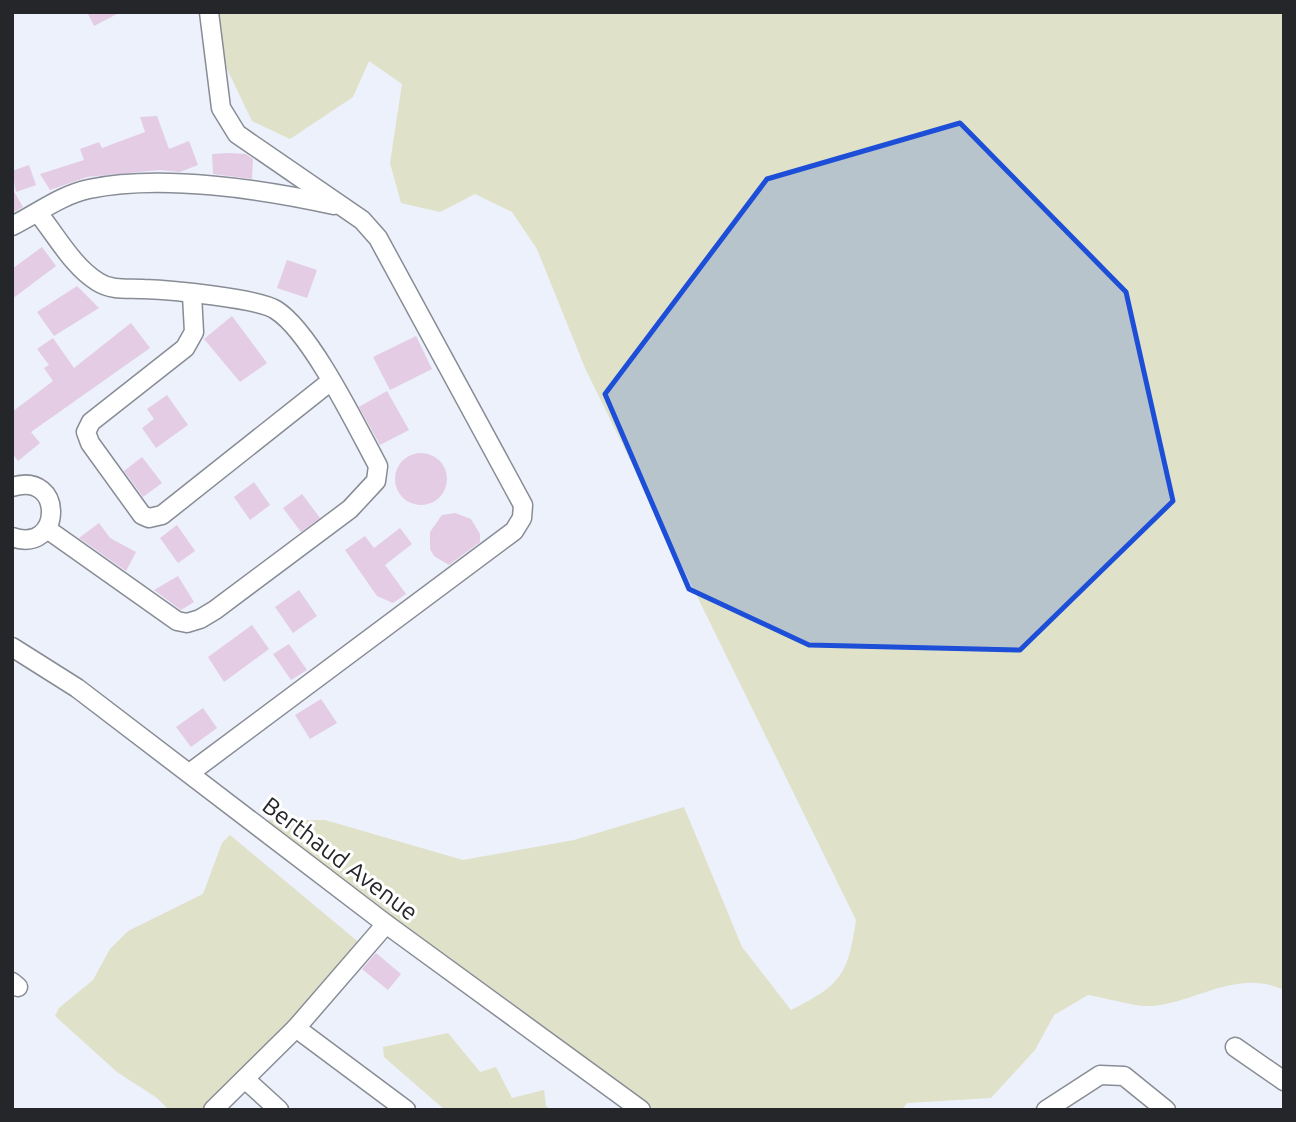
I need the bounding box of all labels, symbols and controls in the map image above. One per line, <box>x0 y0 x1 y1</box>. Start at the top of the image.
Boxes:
street label: Berthaud Avenue <box>257 792 423 926</box>

